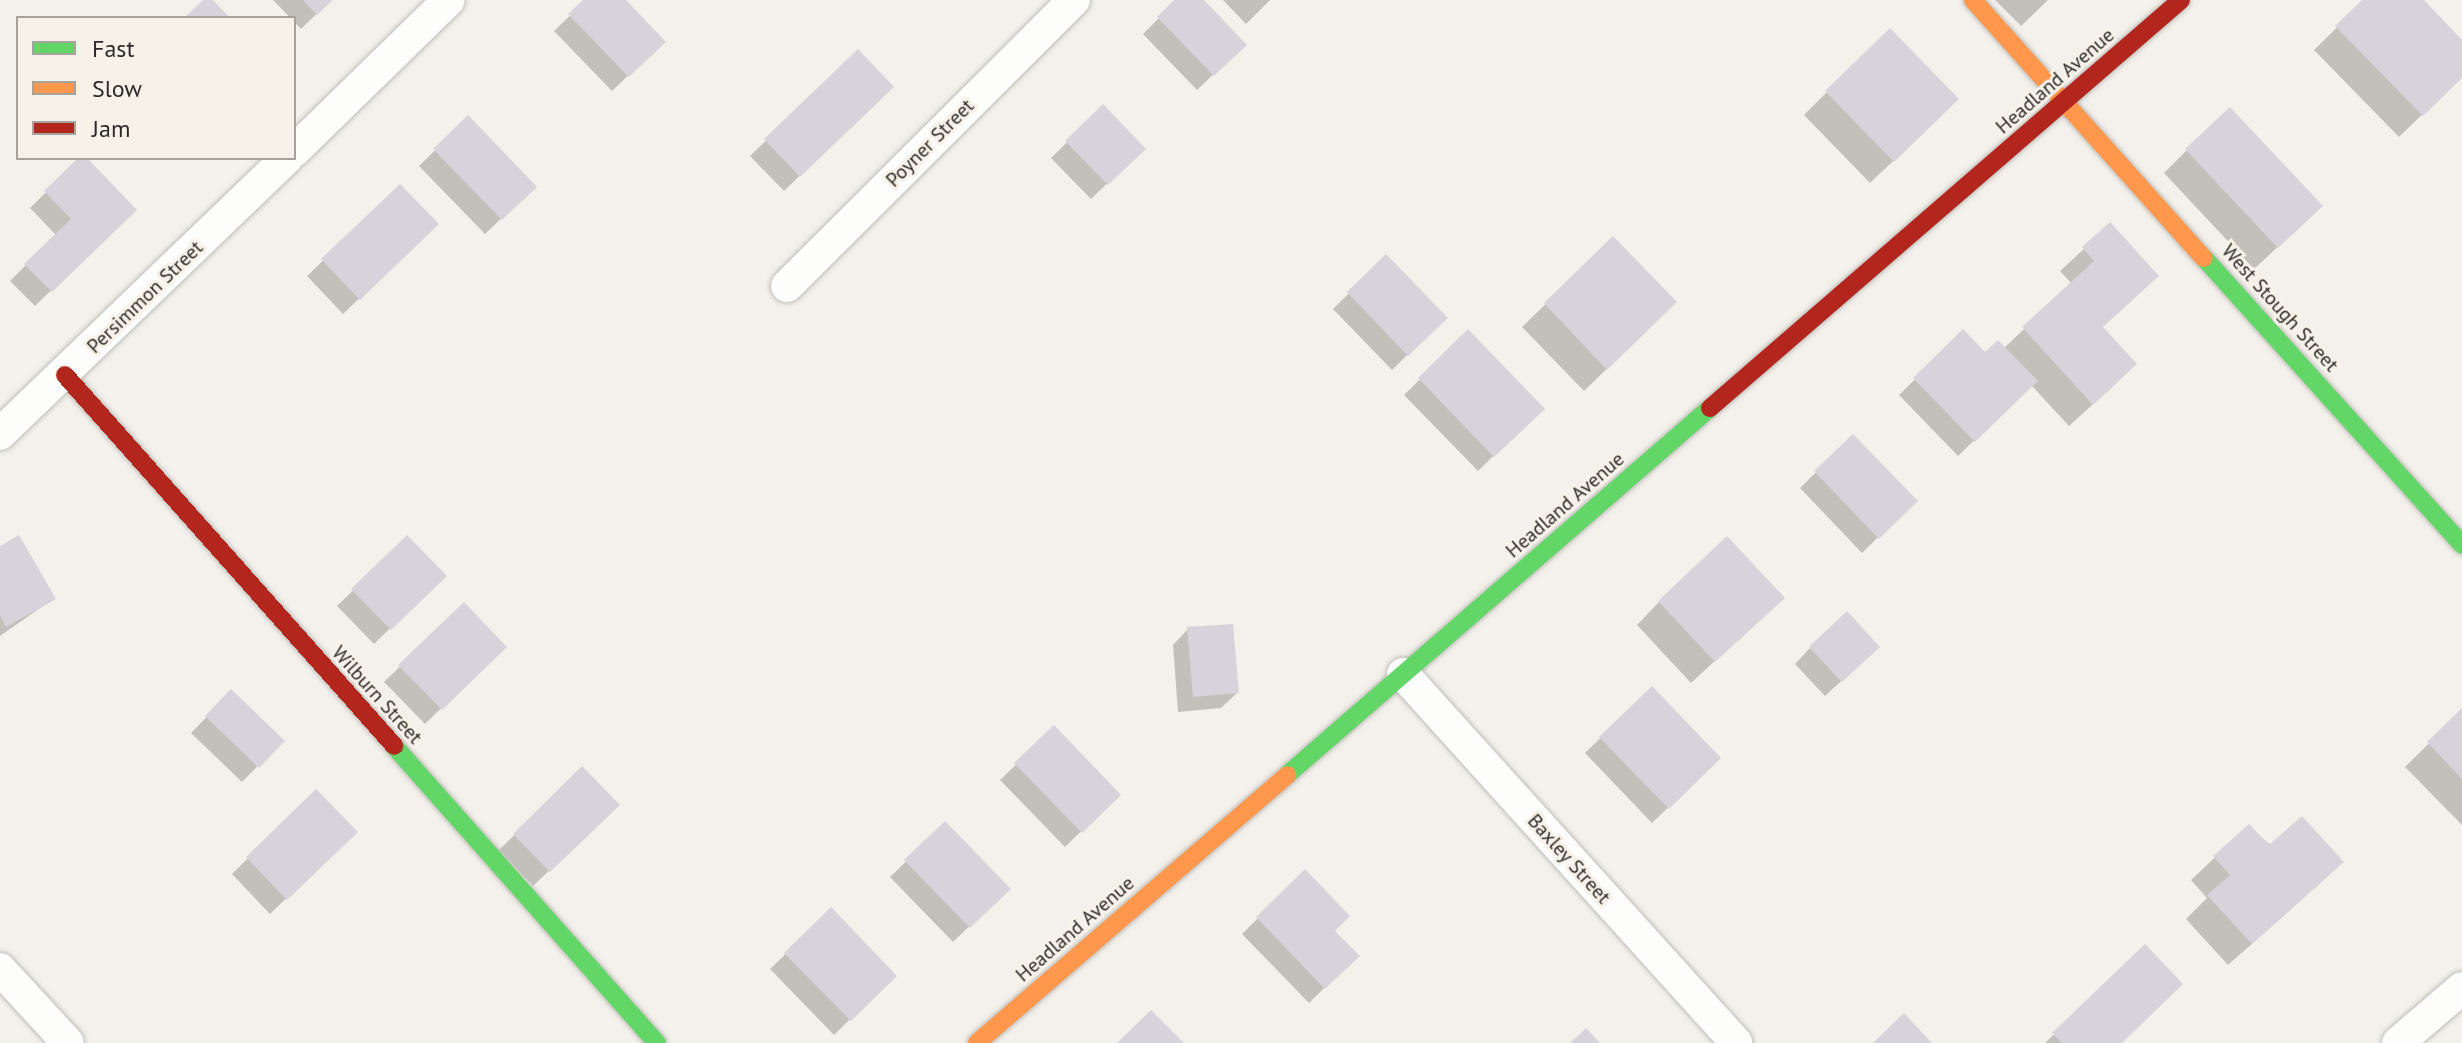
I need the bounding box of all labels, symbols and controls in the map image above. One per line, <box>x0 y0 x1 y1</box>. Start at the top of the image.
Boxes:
legend <box>16 16 296 160</box>
street label: Headland Avenue <box>1991 23 2119 139</box>
text: Fast <box>92 33 135 64</box>
text: Slow <box>92 73 142 104</box>
street label: Poyner Street <box>881 94 979 192</box>
text: Jam <box>92 113 130 144</box>
street label: Persimmon Street <box>82 236 208 358</box>
street label: West Stough Street <box>2216 239 2344 377</box>
street label: Headland Avenue <box>1501 447 1629 563</box>
street label: Wilburn Street <box>327 641 427 749</box>
street label: Baxley Street <box>1522 809 1616 909</box>
street label: Headland Avenue <box>1011 871 1139 987</box>

